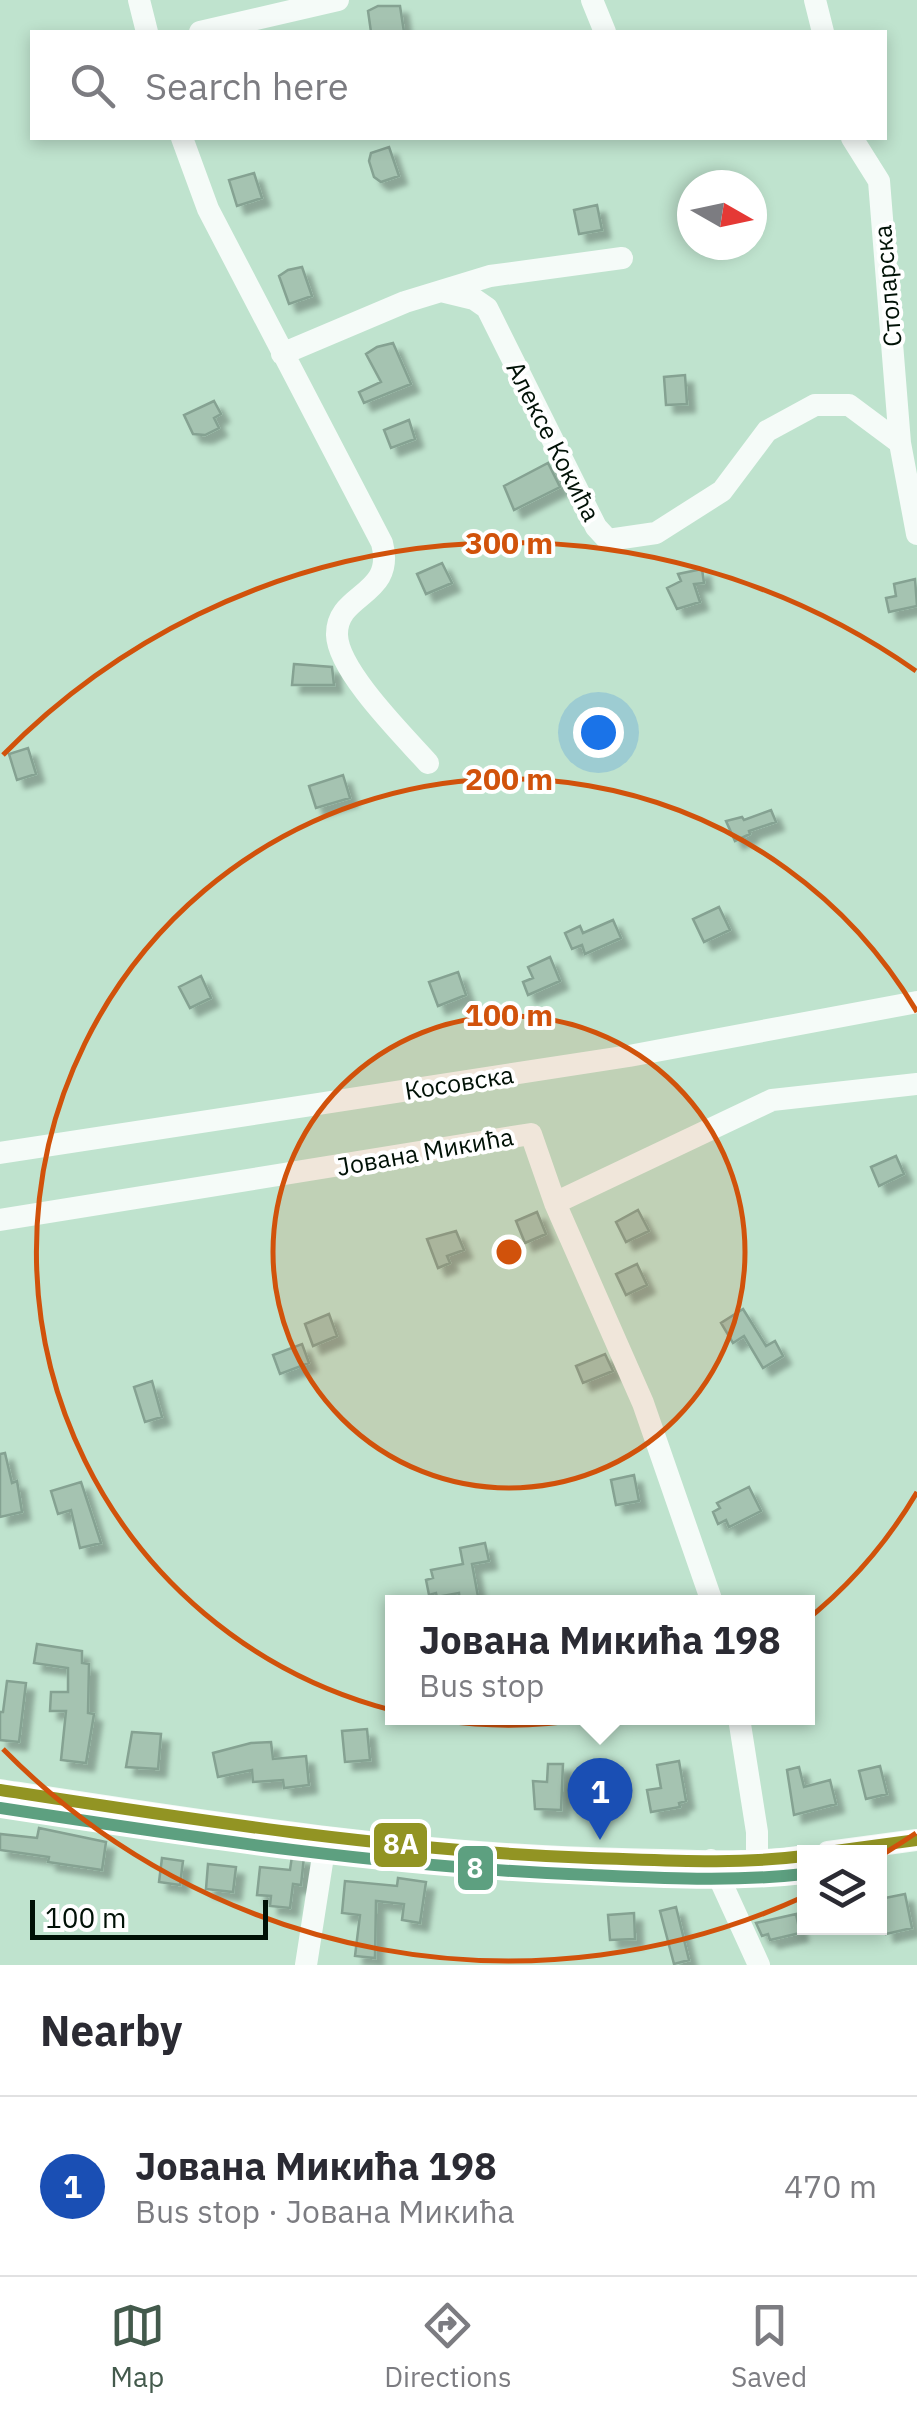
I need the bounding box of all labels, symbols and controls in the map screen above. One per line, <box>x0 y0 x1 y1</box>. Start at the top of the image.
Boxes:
search box <box>30 30 887 140</box>
icon: search <box>65 58 120 113</box>
text: Search here <box>145 61 349 110</box>
north arrow <box>677 170 767 260</box>
street label: Столарска <box>865 224 909 348</box>
street label: Алексе Кокића <box>499 355 609 527</box>
text: 300 m <box>465 523 553 562</box>
your location <box>573 707 624 758</box>
text: 200 m <box>465 759 553 798</box>
text: 100 m <box>465 995 553 1034</box>
street label: Косовска <box>402 1057 516 1107</box>
street label: Јована Микића <box>334 1119 516 1183</box>
centre of rings <box>491 1234 527 1270</box>
popup <box>385 1595 815 1725</box>
text: Јована Микића 198 <box>419 1615 781 1664</box>
text: Bus stop <box>419 1664 544 1706</box>
pin: 1 <box>568 1758 632 1840</box>
line badge: 8A <box>372 1821 429 1869</box>
text: 8A <box>383 1825 419 1862</box>
line badge: 8 <box>456 1844 495 1892</box>
map controls <box>797 1845 887 1935</box>
button: layers <box>797 1845 887 1935</box>
text: 8 <box>467 1849 483 1886</box>
scale bar <box>30 1895 268 1940</box>
text: 100 m <box>45 1899 126 1936</box>
text: Nearby <box>40 2003 182 2058</box>
text: Јована Микића 198 <box>135 2141 497 2190</box>
text: 1 <box>63 2165 82 2207</box>
text: 470 m <box>784 2165 877 2207</box>
text: Bus stop · Јована Микића <box>135 2190 515 2232</box>
tab: Map <box>110 2298 165 2395</box>
tab: Directions <box>384 2298 512 2395</box>
tab: Saved <box>731 2298 807 2395</box>

